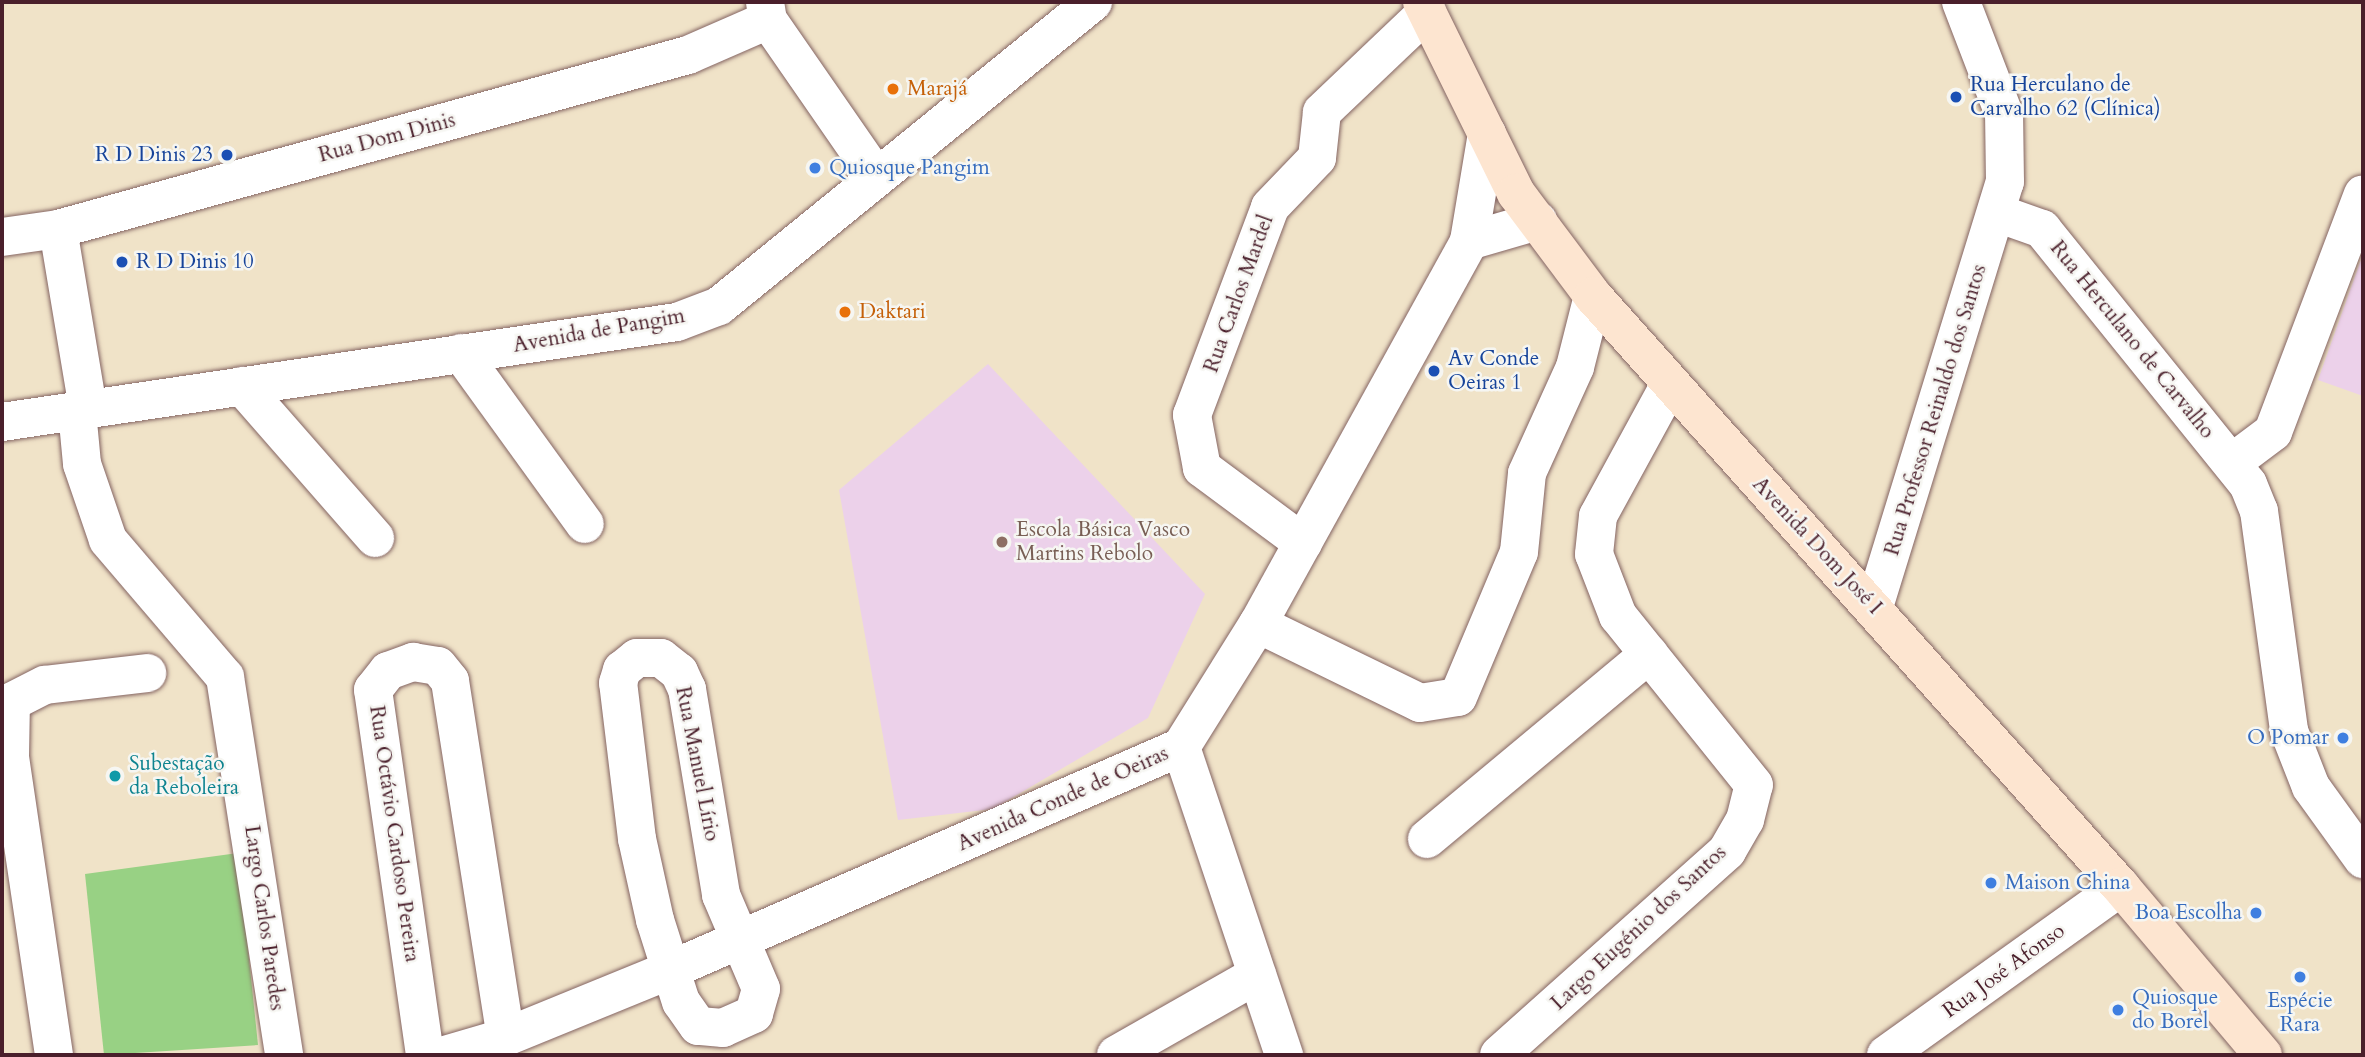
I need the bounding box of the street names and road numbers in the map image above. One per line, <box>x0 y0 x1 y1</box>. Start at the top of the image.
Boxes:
street label: Rua Dom Dinis <box>316 108 458 168</box>
street label: Rua Carlos Mardel <box>1199 212 1279 376</box>
street label: Rua Herculano de Carvalho <box>2044 236 2220 444</box>
street label: Rua Professor Reinaldo dos Santos <box>1880 261 1992 559</box>
street label: Avenida de Pangim <box>511 303 687 359</box>
street label: Avenida Dom José I <box>1747 472 1887 620</box>
street label: Rua Manuel Lírio <box>670 684 724 844</box>
street label: Rua Octávio Cardoso Pereira <box>364 704 424 964</box>
street label: Avenida Conde de Oeiras <box>954 741 1172 857</box>
street label: Largo Carlos Paredes <box>239 824 289 1012</box>
street label: Largo Eugénio dos Santos <box>1546 840 1732 1016</box>
street label: Rua José Afonso <box>1938 918 2070 1024</box>

